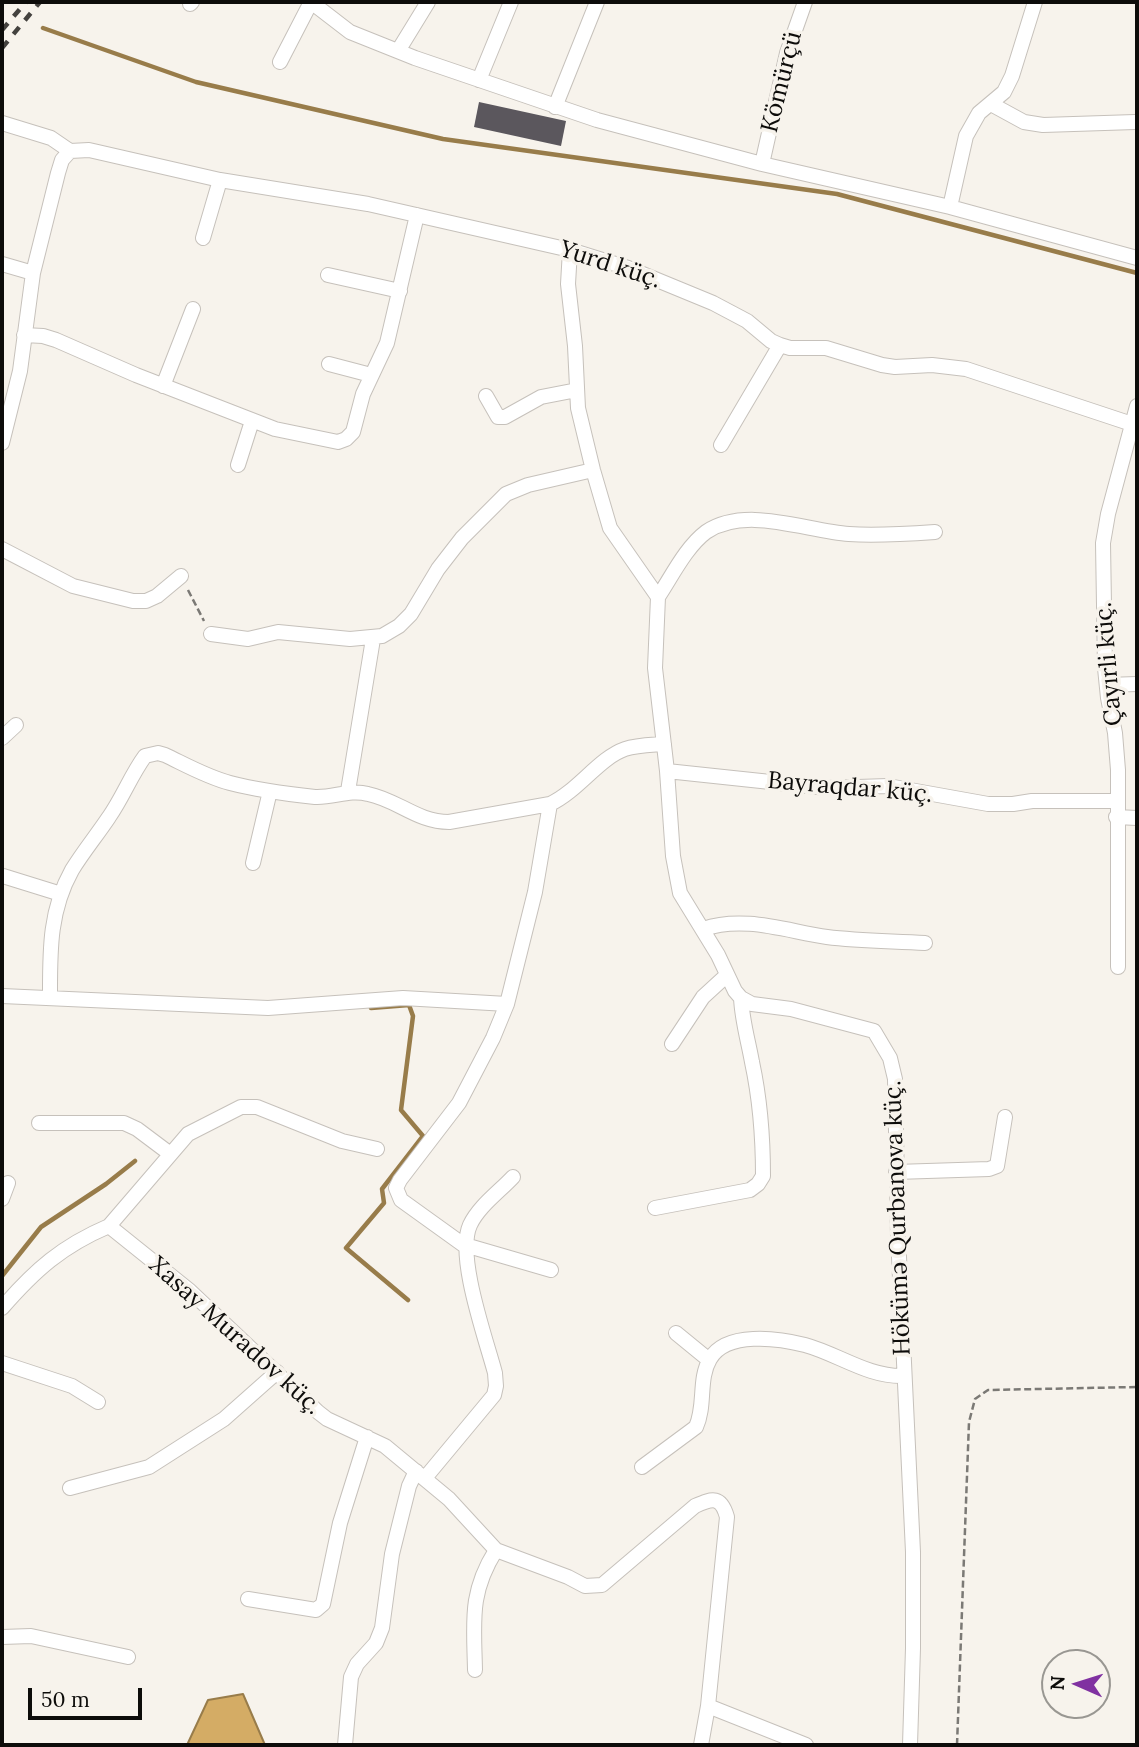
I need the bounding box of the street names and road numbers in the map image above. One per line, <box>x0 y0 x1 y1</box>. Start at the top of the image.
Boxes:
street label: Kömürçü <box>756 28 808 136</box>
street label: Yurd küç. <box>556 235 664 295</box>
street label: Çayırli küç. <box>1089 601 1129 727</box>
street label: Bayraqdar küç. <box>766 766 934 810</box>
street label: Hökümə Qurbanova küç. <box>879 1080 917 1356</box>
street label: Xasay Muradov küç. <box>143 1251 327 1421</box>

